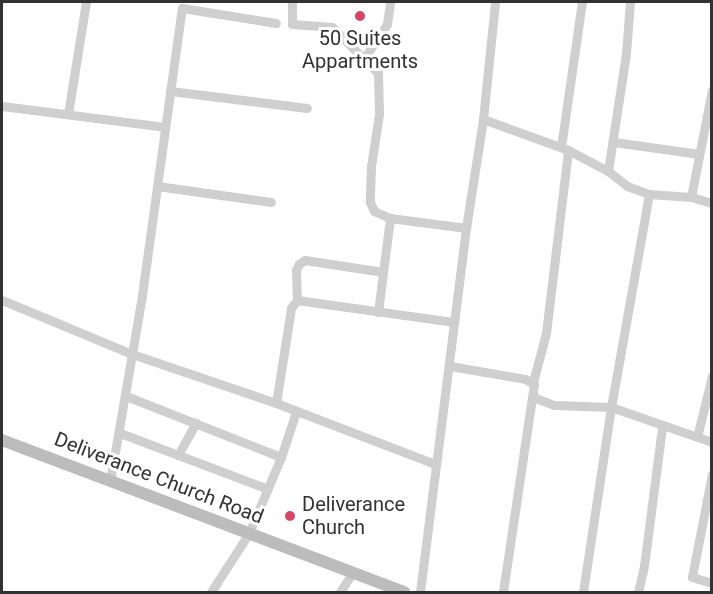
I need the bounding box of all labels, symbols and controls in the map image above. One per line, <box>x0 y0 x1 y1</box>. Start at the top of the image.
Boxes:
marker: 50 Suites Appartments <box>353 9 367 23</box>
place label: 50 Suites Appartments <box>302 26 418 73</box>
street label: Deliverance Church Road <box>51 427 267 529</box>
place label: Deliverance Church <box>302 492 405 539</box>
marker: Deliverance Church <box>283 509 297 523</box>

